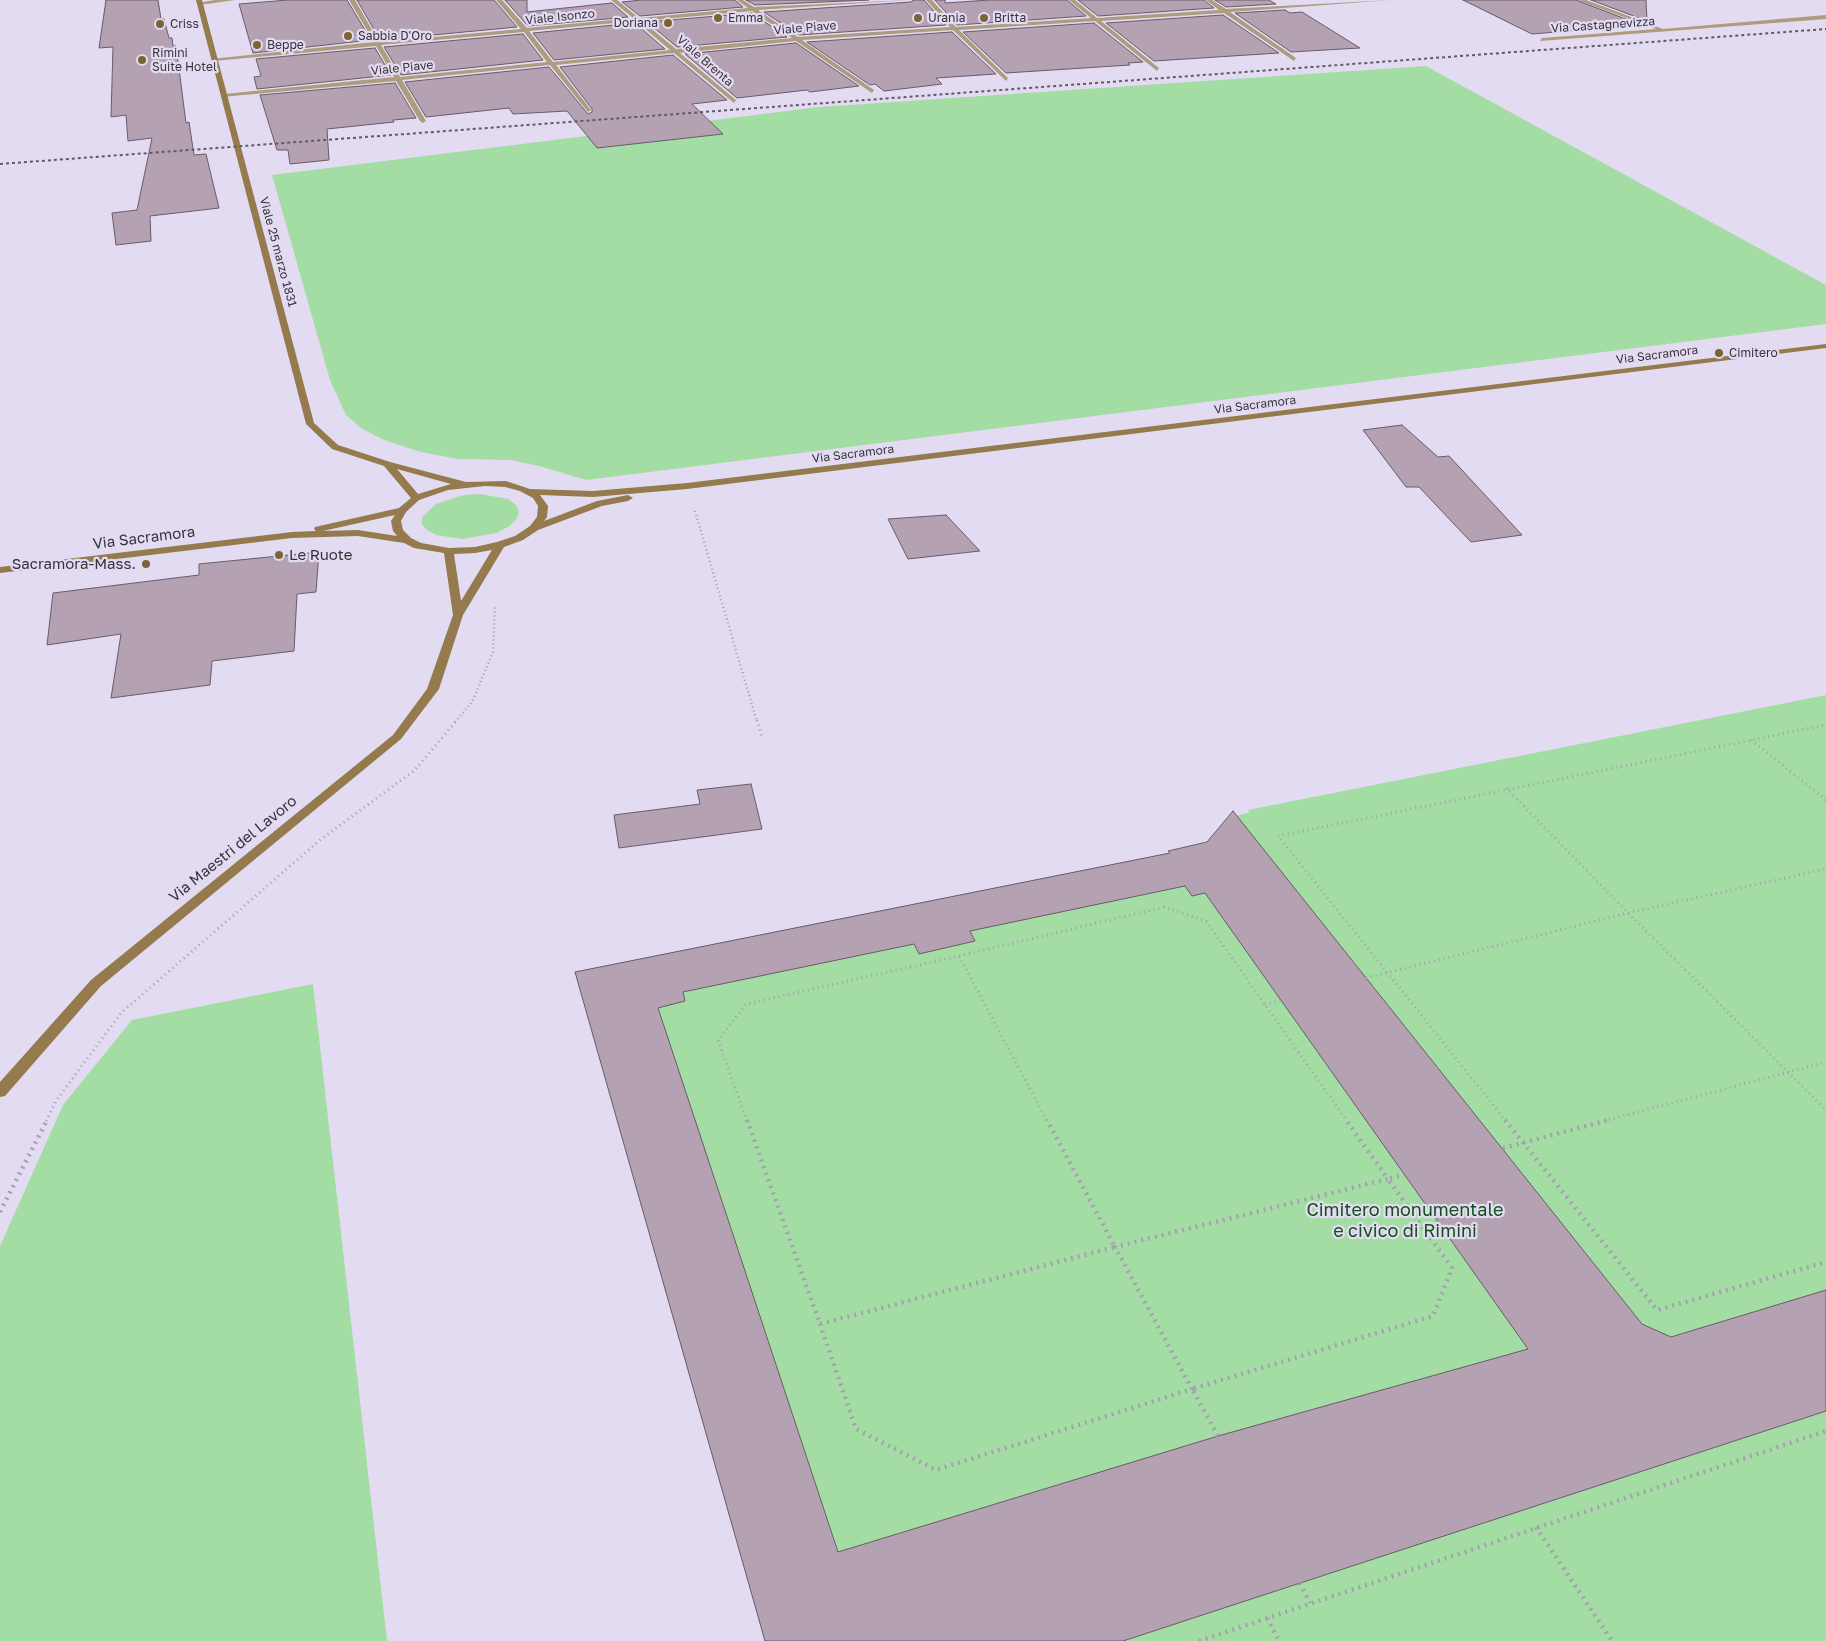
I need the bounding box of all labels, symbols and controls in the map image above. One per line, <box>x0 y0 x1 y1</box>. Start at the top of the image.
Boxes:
street label: Viale Isonzo <box>525 6 595 28</box>
place label: Emma <box>728 11 763 25</box>
place label: Urania <box>928 11 965 25</box>
place label: Britta <box>994 11 1026 25</box>
marker: Emma <box>712 12 724 24</box>
marker: Urania <box>912 12 924 24</box>
marker: Britta <box>978 12 990 24</box>
street label: Via Castagnevizza <box>1550 14 1656 36</box>
place label: Doriana <box>614 16 658 30</box>
place label: Criss <box>170 17 199 31</box>
marker: Doriana <box>662 17 674 29</box>
marker: Criss <box>154 18 166 30</box>
street label: Viale Piave <box>773 18 837 38</box>
place label: Sabbia D'Oro <box>358 29 432 43</box>
marker: Sabbia D'Oro <box>342 30 354 42</box>
street label: Viale Brenta <box>674 33 736 89</box>
place label: Beppe <box>267 38 304 52</box>
marker: Beppe <box>251 39 263 51</box>
place label: Rimini Suite Hotel <box>152 46 217 74</box>
marker: Rimini Suite Hotel <box>136 54 148 66</box>
street label: Viale Piave <box>370 58 434 78</box>
street label: Viale 25 marzo 1831 <box>256 195 300 309</box>
street label: Via Sacramora <box>1615 343 1699 367</box>
place label: Cimitero <box>1729 346 1778 360</box>
marker: Cimitero <box>1713 347 1725 359</box>
street label: Via Sacramora <box>1213 393 1297 417</box>
street label: Via Sacramora <box>811 442 895 466</box>
street label: Via Sacramora <box>92 523 196 553</box>
place label: Le Ruote <box>289 546 353 564</box>
marker: Le Ruote <box>273 549 285 561</box>
place label: Sacramora-Mass. <box>12 555 136 573</box>
marker: Sacramora-Mass. <box>140 558 152 570</box>
street label: Via Maestri del Lavoro <box>166 792 300 906</box>
park label: Cimitero monumentale e civico di Rimini <box>1307 1199 1503 1242</box>

